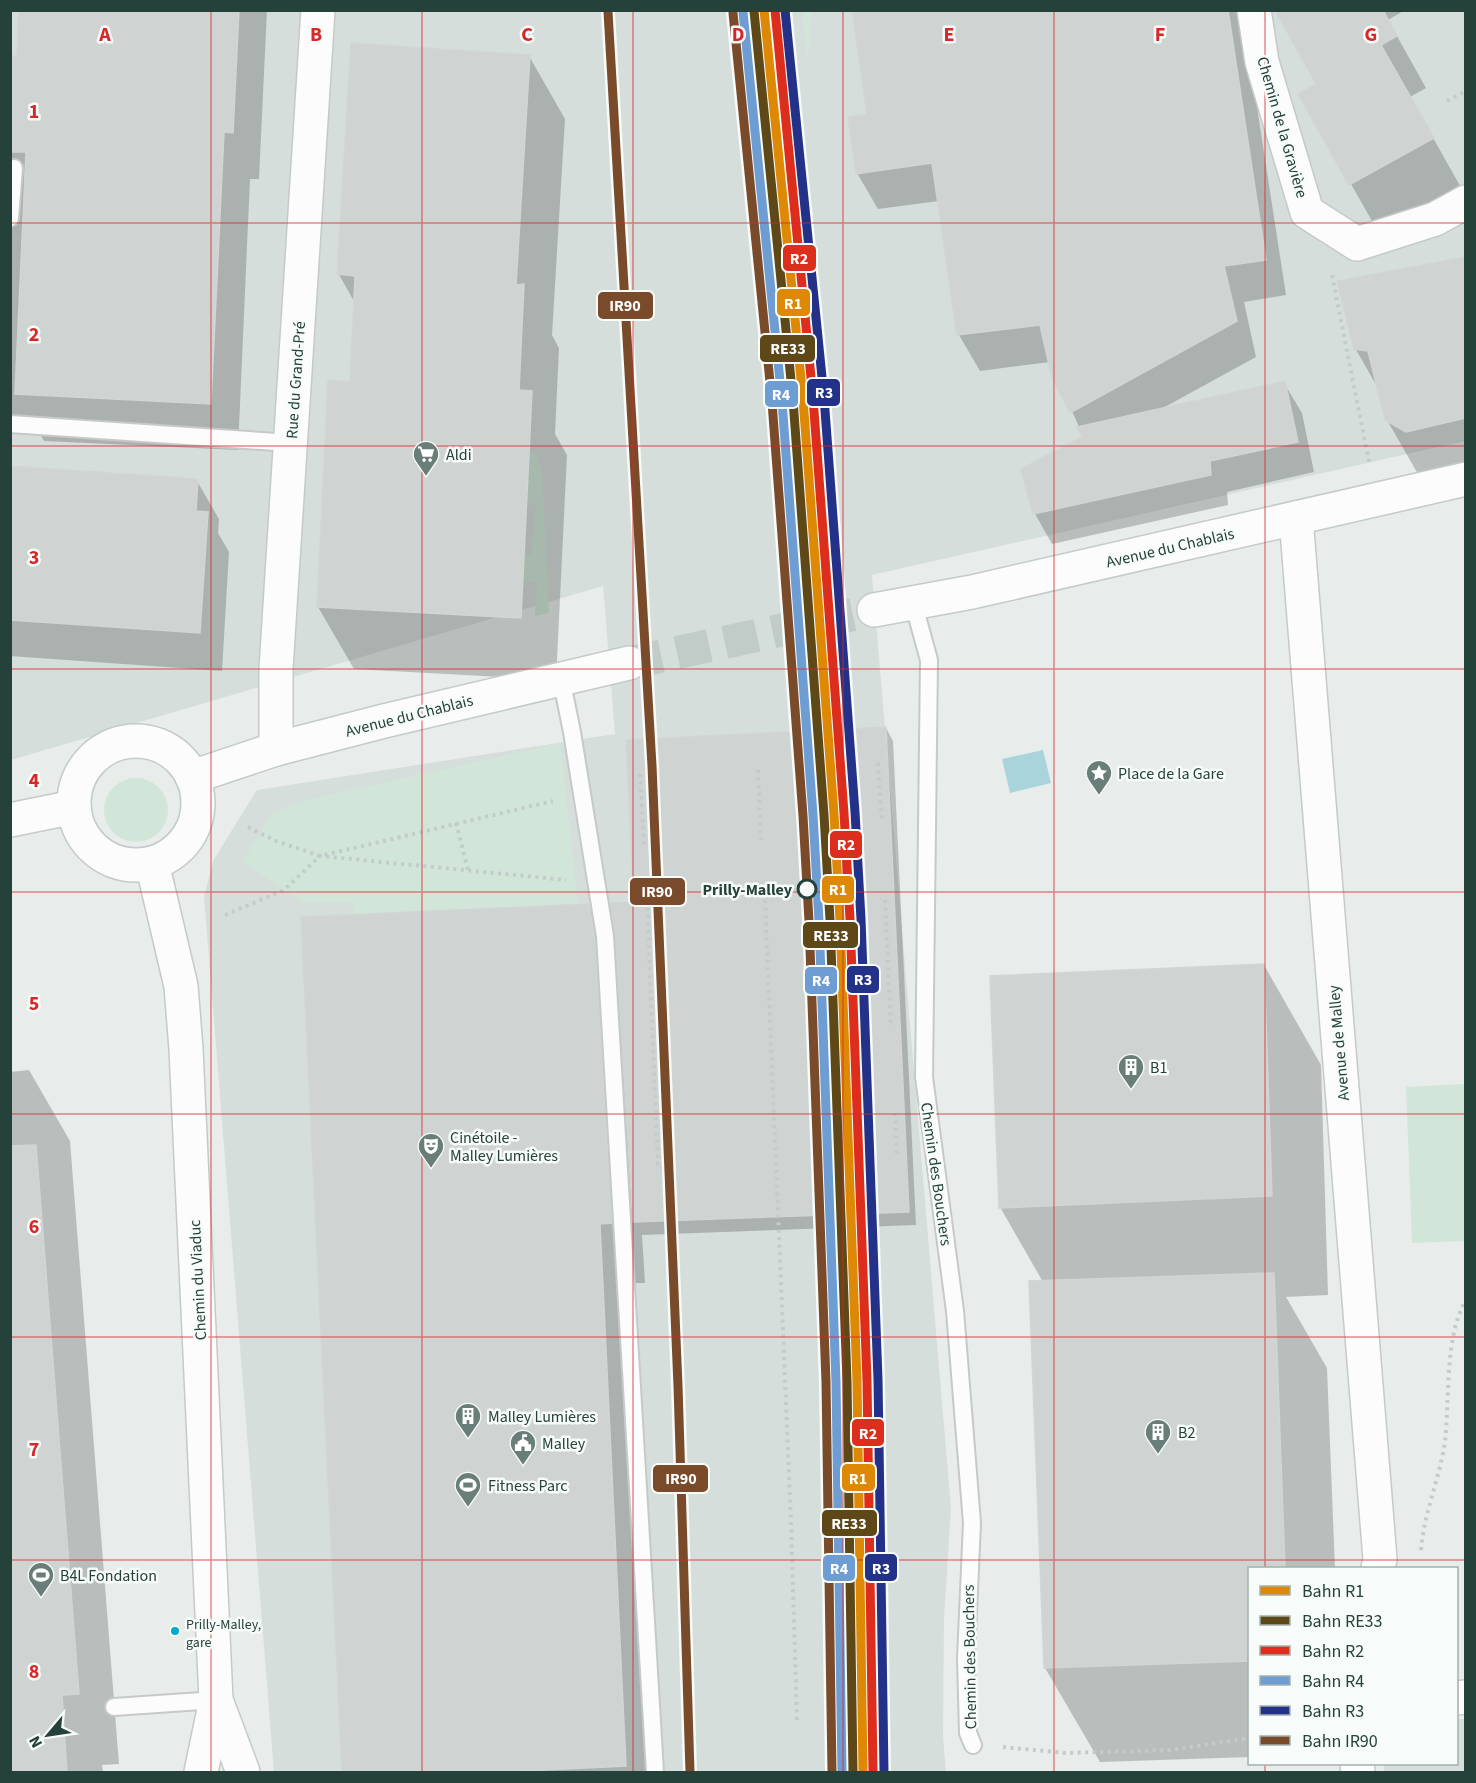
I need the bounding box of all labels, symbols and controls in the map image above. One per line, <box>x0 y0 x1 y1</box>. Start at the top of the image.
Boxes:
text: A <box>98 21 111 49</box>
text: B <box>310 21 322 49</box>
text: C <box>521 21 533 49</box>
text: D <box>732 21 744 49</box>
text: E <box>944 21 954 49</box>
text: F <box>1155 21 1165 49</box>
text: G <box>1365 21 1377 49</box>
street label: Chemin de la Gravière <box>1251 54 1313 201</box>
text: 1 <box>29 98 39 126</box>
line badge: R2 <box>782 244 817 272</box>
text: R2 <box>790 248 808 270</box>
line badge: R1 <box>776 288 811 317</box>
line badge: IR90 <box>597 291 654 320</box>
text: R1 <box>784 293 802 315</box>
text: IR90 <box>609 295 641 317</box>
street label: Rue du Grand-Pré <box>281 320 311 440</box>
text: 2 <box>29 321 39 349</box>
line badge: RE33 <box>759 334 816 363</box>
text: RE33 <box>770 338 806 360</box>
line badge: R3 <box>806 378 841 407</box>
line badge: R4 <box>764 380 799 408</box>
text: R3 <box>815 382 833 404</box>
text: R4 <box>772 384 791 406</box>
supermarket icon: Aldi <box>411 439 441 477</box>
place label: Aldi <box>446 444 472 466</box>
street label: Avenue du Chablais <box>1104 522 1237 573</box>
text: 3 <box>29 544 39 572</box>
street label: Avenue du Chablais <box>343 689 476 742</box>
place icon: Place de la Gare <box>1084 758 1114 796</box>
place label: Place de la Gare <box>1118 763 1224 785</box>
text: 4 <box>29 767 40 795</box>
line badge: R2 <box>829 830 863 859</box>
text: R2 <box>837 834 855 856</box>
line badge: R1 <box>821 875 855 904</box>
line badge: IR90 <box>629 877 686 906</box>
place label: Prilly-Malley <box>703 879 793 901</box>
marker: Prilly-Malley <box>797 879 817 899</box>
text: R1 <box>829 879 847 901</box>
text: IR90 <box>641 881 673 903</box>
line badge: RE33 <box>802 921 859 949</box>
text: RE33 <box>813 925 849 947</box>
line badge: R3 <box>846 965 880 994</box>
line badge: R4 <box>804 966 838 995</box>
text: R3 <box>854 969 872 991</box>
text: R4 <box>812 970 831 992</box>
street label: Avenue de Malley <box>1323 984 1355 1102</box>
text: 5 <box>29 990 39 1018</box>
building icon: B1 <box>1116 1052 1146 1090</box>
place label: B1 <box>1150 1057 1167 1079</box>
street label: Chemin des Bouchers <box>915 1101 957 1248</box>
place label: Cinétoile - Malley Lumières <box>450 1127 558 1167</box>
theatre icon: Cinétoile - Malley Lumières <box>416 1131 446 1169</box>
text: 6 <box>29 1213 39 1241</box>
street label: Chemin du Viaduc <box>184 1219 212 1341</box>
building icon: Malley Lumières <box>453 1401 483 1439</box>
place label: Malley Lumières <box>488 1406 596 1428</box>
building icon: B2 <box>1143 1417 1173 1455</box>
line badge: R2 <box>851 1418 885 1447</box>
place label: B2 <box>1178 1422 1195 1444</box>
text: R2 <box>859 1423 877 1445</box>
public building icon: Malley <box>508 1428 538 1466</box>
place label: Malley <box>542 1433 586 1455</box>
text: 7 <box>29 1436 39 1464</box>
line badge: R1 <box>841 1463 876 1492</box>
line badge: IR90 <box>652 1464 709 1493</box>
text: IR90 <box>665 1468 697 1490</box>
text: R1 <box>849 1468 867 1490</box>
sports icon: Fitness Parc <box>453 1470 483 1508</box>
place label: Fitness Parc <box>488 1475 568 1497</box>
line badge: RE33 <box>821 1509 878 1537</box>
text: RE33 <box>831 1513 867 1535</box>
line badge: R3 <box>864 1553 898 1582</box>
line badge: R4 <box>822 1554 856 1582</box>
text: R4 <box>830 1558 849 1580</box>
text: R3 <box>872 1558 890 1580</box>
sports icon: B4L Fondation <box>26 1560 56 1598</box>
place label: B4L Fondation <box>60 1565 157 1587</box>
legend <box>1248 1567 1458 1765</box>
text: Bahn R1 <box>1302 1579 1364 1604</box>
street label: Chemin des Bouchers <box>958 1584 982 1729</box>
text: Bahn RE33 <box>1302 1609 1383 1634</box>
place label: Prilly-Malley, gare <box>186 1615 261 1653</box>
marker: Prilly-Malley, gare <box>169 1625 181 1637</box>
text: Bahn R2 <box>1302 1639 1364 1664</box>
text: 8 <box>29 1658 39 1686</box>
text: Bahn R4 <box>1302 1669 1364 1694</box>
text: Bahn R3 <box>1302 1699 1364 1724</box>
north arrow <box>18 1705 78 1765</box>
text: Bahn IR90 <box>1302 1729 1378 1754</box>
text: N <box>24 1732 48 1752</box>

